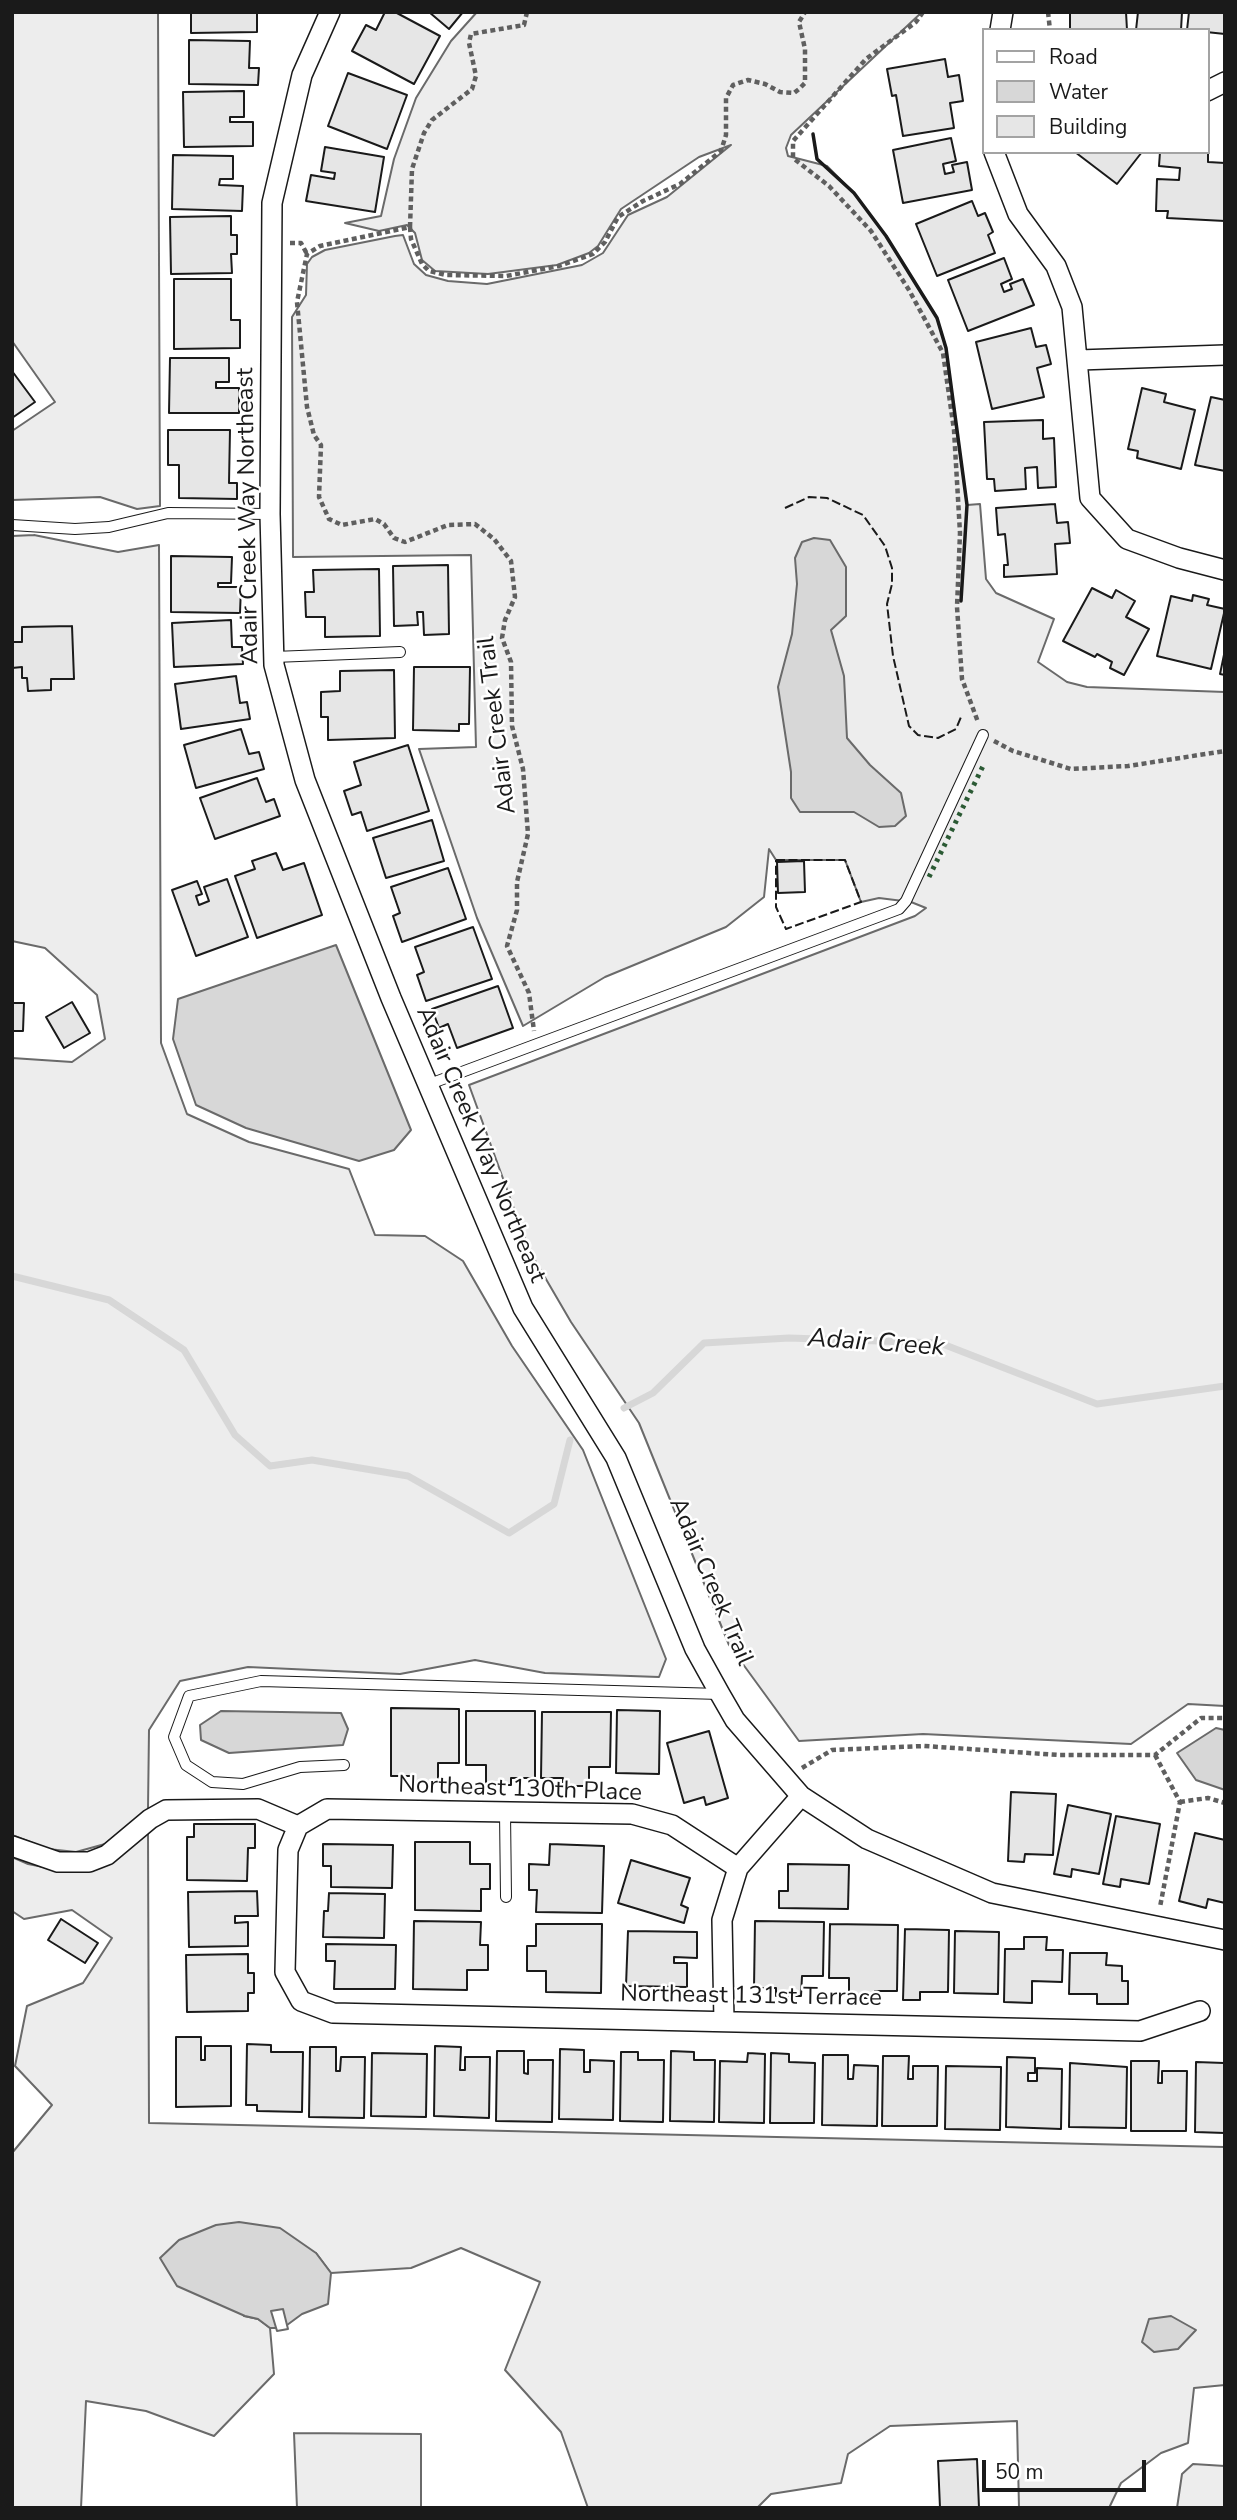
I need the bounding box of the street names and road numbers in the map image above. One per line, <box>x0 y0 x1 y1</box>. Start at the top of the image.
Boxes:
street label: Adair Creek Way Northeast <box>232 368 266 664</box>
street label: Adair Creek Trail <box>473 634 523 816</box>
street label: Adair Creek Way Northeast <box>409 1003 551 1287</box>
street label: Adair Creek Trail <box>662 1494 758 1670</box>
street label: Northeast 130th Place <box>398 1771 642 1809</box>
street label: Northeast 131st Terrace <box>620 1980 882 2014</box>

